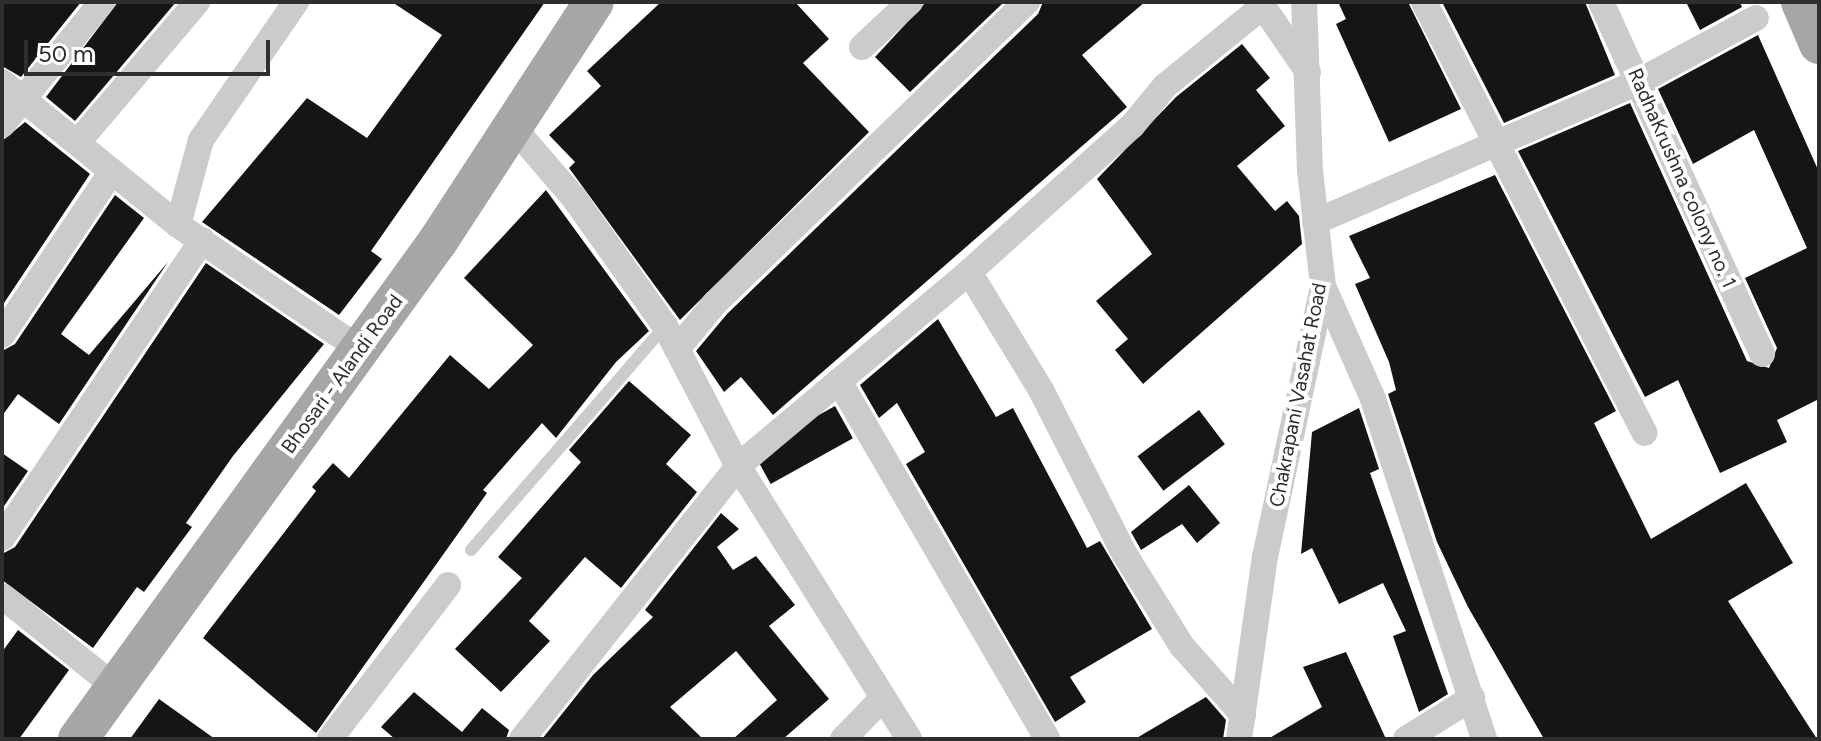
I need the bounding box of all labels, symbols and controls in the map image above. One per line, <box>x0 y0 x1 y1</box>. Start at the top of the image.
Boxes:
scale bar <box>28 24 274 74</box>
text: 50 m <box>38 39 94 68</box>
street label: RadhaKrushna colony no. 1 <box>1623 65 1741 291</box>
street label: Chakrapani Vasahat Road <box>1264 281 1332 509</box>
street label: Bhosari - Alandi Road <box>276 290 408 458</box>

